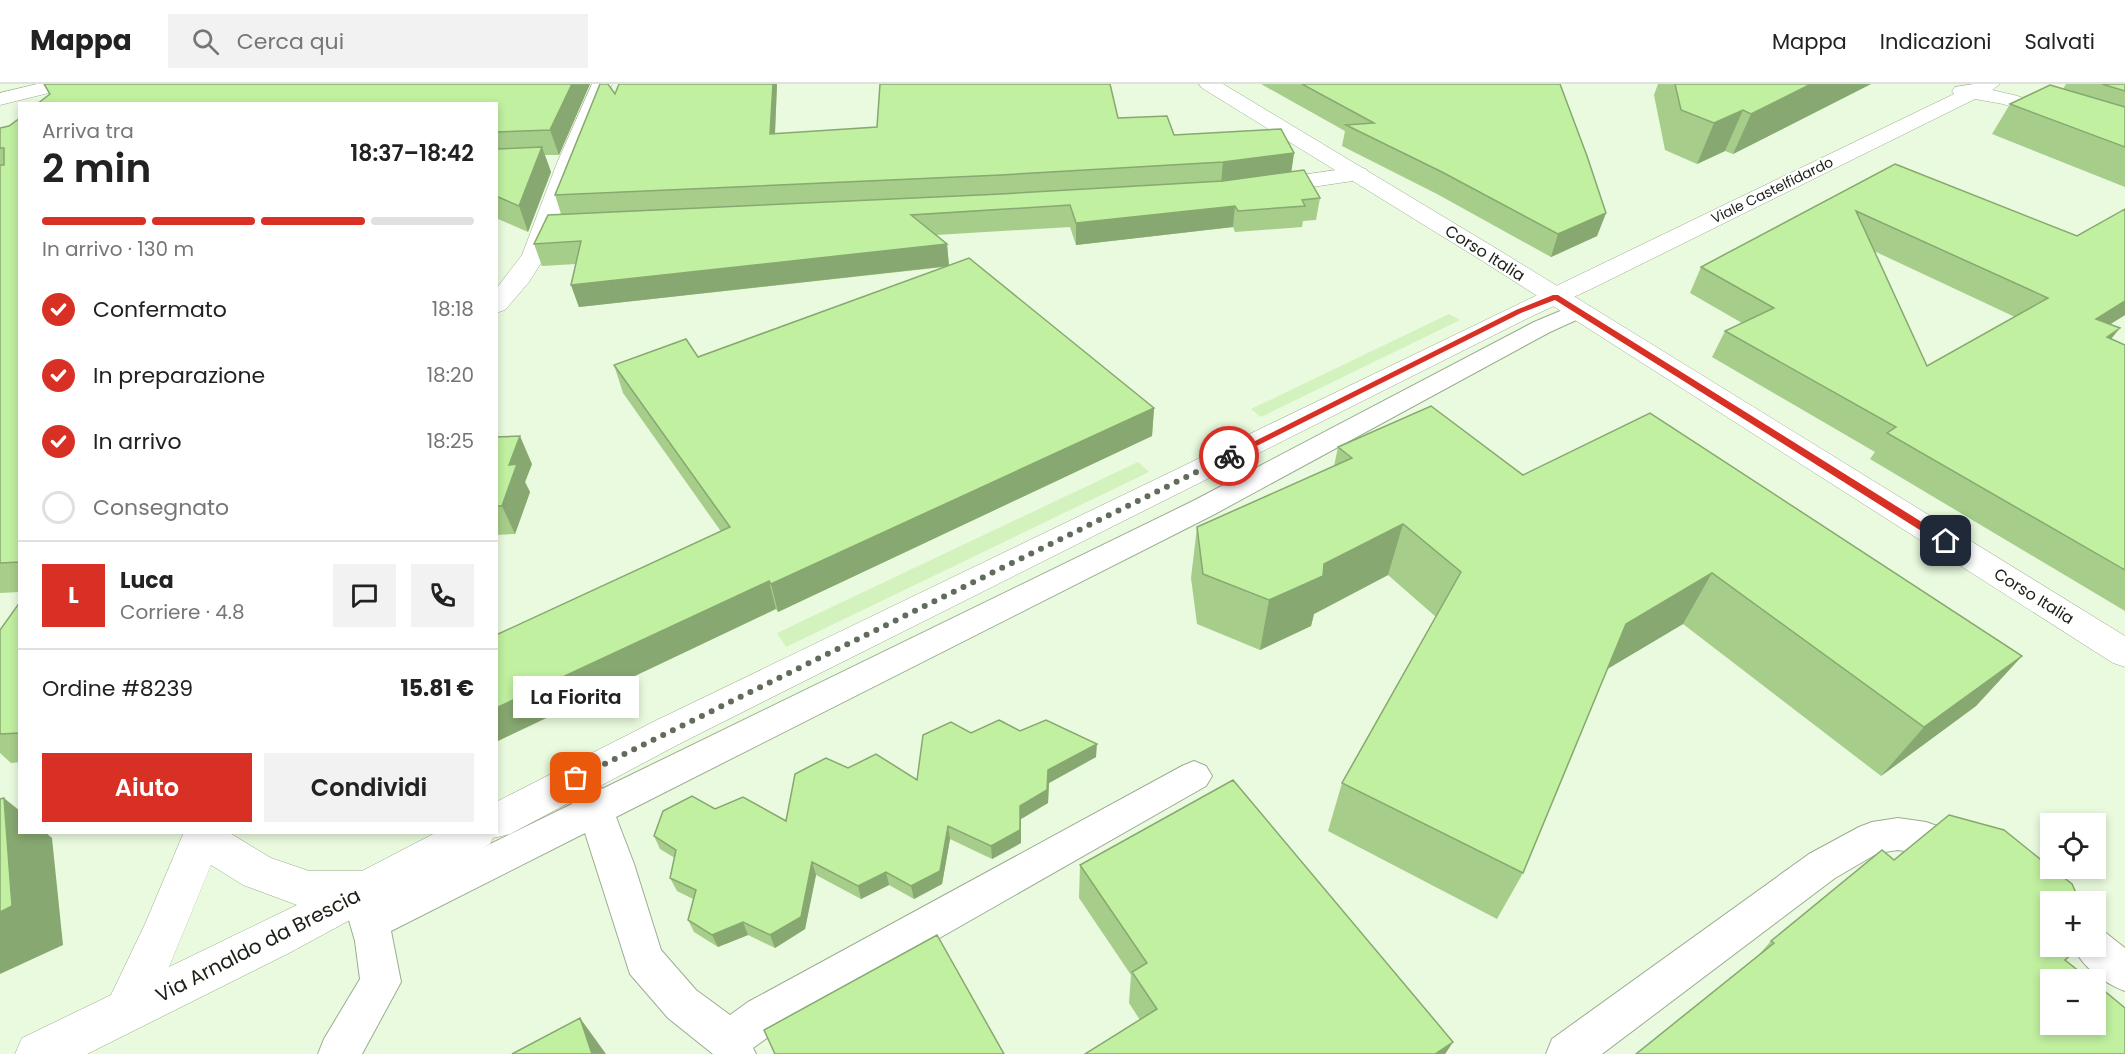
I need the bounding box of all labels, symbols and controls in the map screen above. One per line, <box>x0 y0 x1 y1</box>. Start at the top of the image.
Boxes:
search box <box>168 14 588 68</box>
text: Mappa <box>30 21 132 60</box>
icon: search <box>189 25 222 58</box>
text: Cerca qui <box>237 26 344 57</box>
text: Mappa <box>1772 27 1847 56</box>
text: Indicazioni <box>1880 27 1992 56</box>
text: Salvati <box>2025 27 2095 56</box>
text: Arriva tra <box>42 117 134 145</box>
text: 18:37–18:42 <box>350 138 474 169</box>
text: 2 min <box>42 141 151 196</box>
street label: Viale Castelfidardo <box>1708 152 1836 228</box>
street label: Corso Italia <box>1440 219 1530 287</box>
text: In arrivo · 130 m <box>42 235 194 263</box>
icon: check <box>42 293 75 326</box>
text: Confermato <box>93 294 227 325</box>
text: 18:18 <box>432 295 474 323</box>
icon: check <box>42 359 75 392</box>
text: In preparazione <box>93 360 265 391</box>
text: 18:20 <box>427 361 474 389</box>
icon: check <box>42 425 75 458</box>
text: In arrivo <box>93 426 181 457</box>
courier <box>1199 426 1259 486</box>
text: 18:25 <box>427 427 474 455</box>
icon: bike <box>1213 440 1246 473</box>
text: Consegnato <box>93 492 229 523</box>
pin <box>1920 515 1971 566</box>
icon: home <box>1929 524 1962 557</box>
street label: Corso Italia <box>1989 562 2079 630</box>
button: chat <box>333 564 396 627</box>
button: phone <box>411 564 474 627</box>
text: Luca <box>120 565 174 596</box>
text: L <box>68 580 79 611</box>
text: Corriere · 4.8 <box>120 598 245 626</box>
text: Ordine #8239 <box>42 673 193 704</box>
text: 15.81 € <box>401 673 474 704</box>
callout: La Fiorita <box>513 676 639 718</box>
text: La Fiorita <box>530 683 622 711</box>
pin <box>550 752 601 803</box>
button: Aiuto <box>42 753 252 822</box>
button: Condividi <box>264 753 474 822</box>
icon: bag <box>559 761 592 794</box>
map controls <box>2040 813 2106 1035</box>
button: locate <box>2040 813 2106 879</box>
street label: Via Arnaldo da Brescia <box>151 881 365 1009</box>
button: + <box>2040 891 2106 957</box>
button: − <box>2040 969 2106 1035</box>

